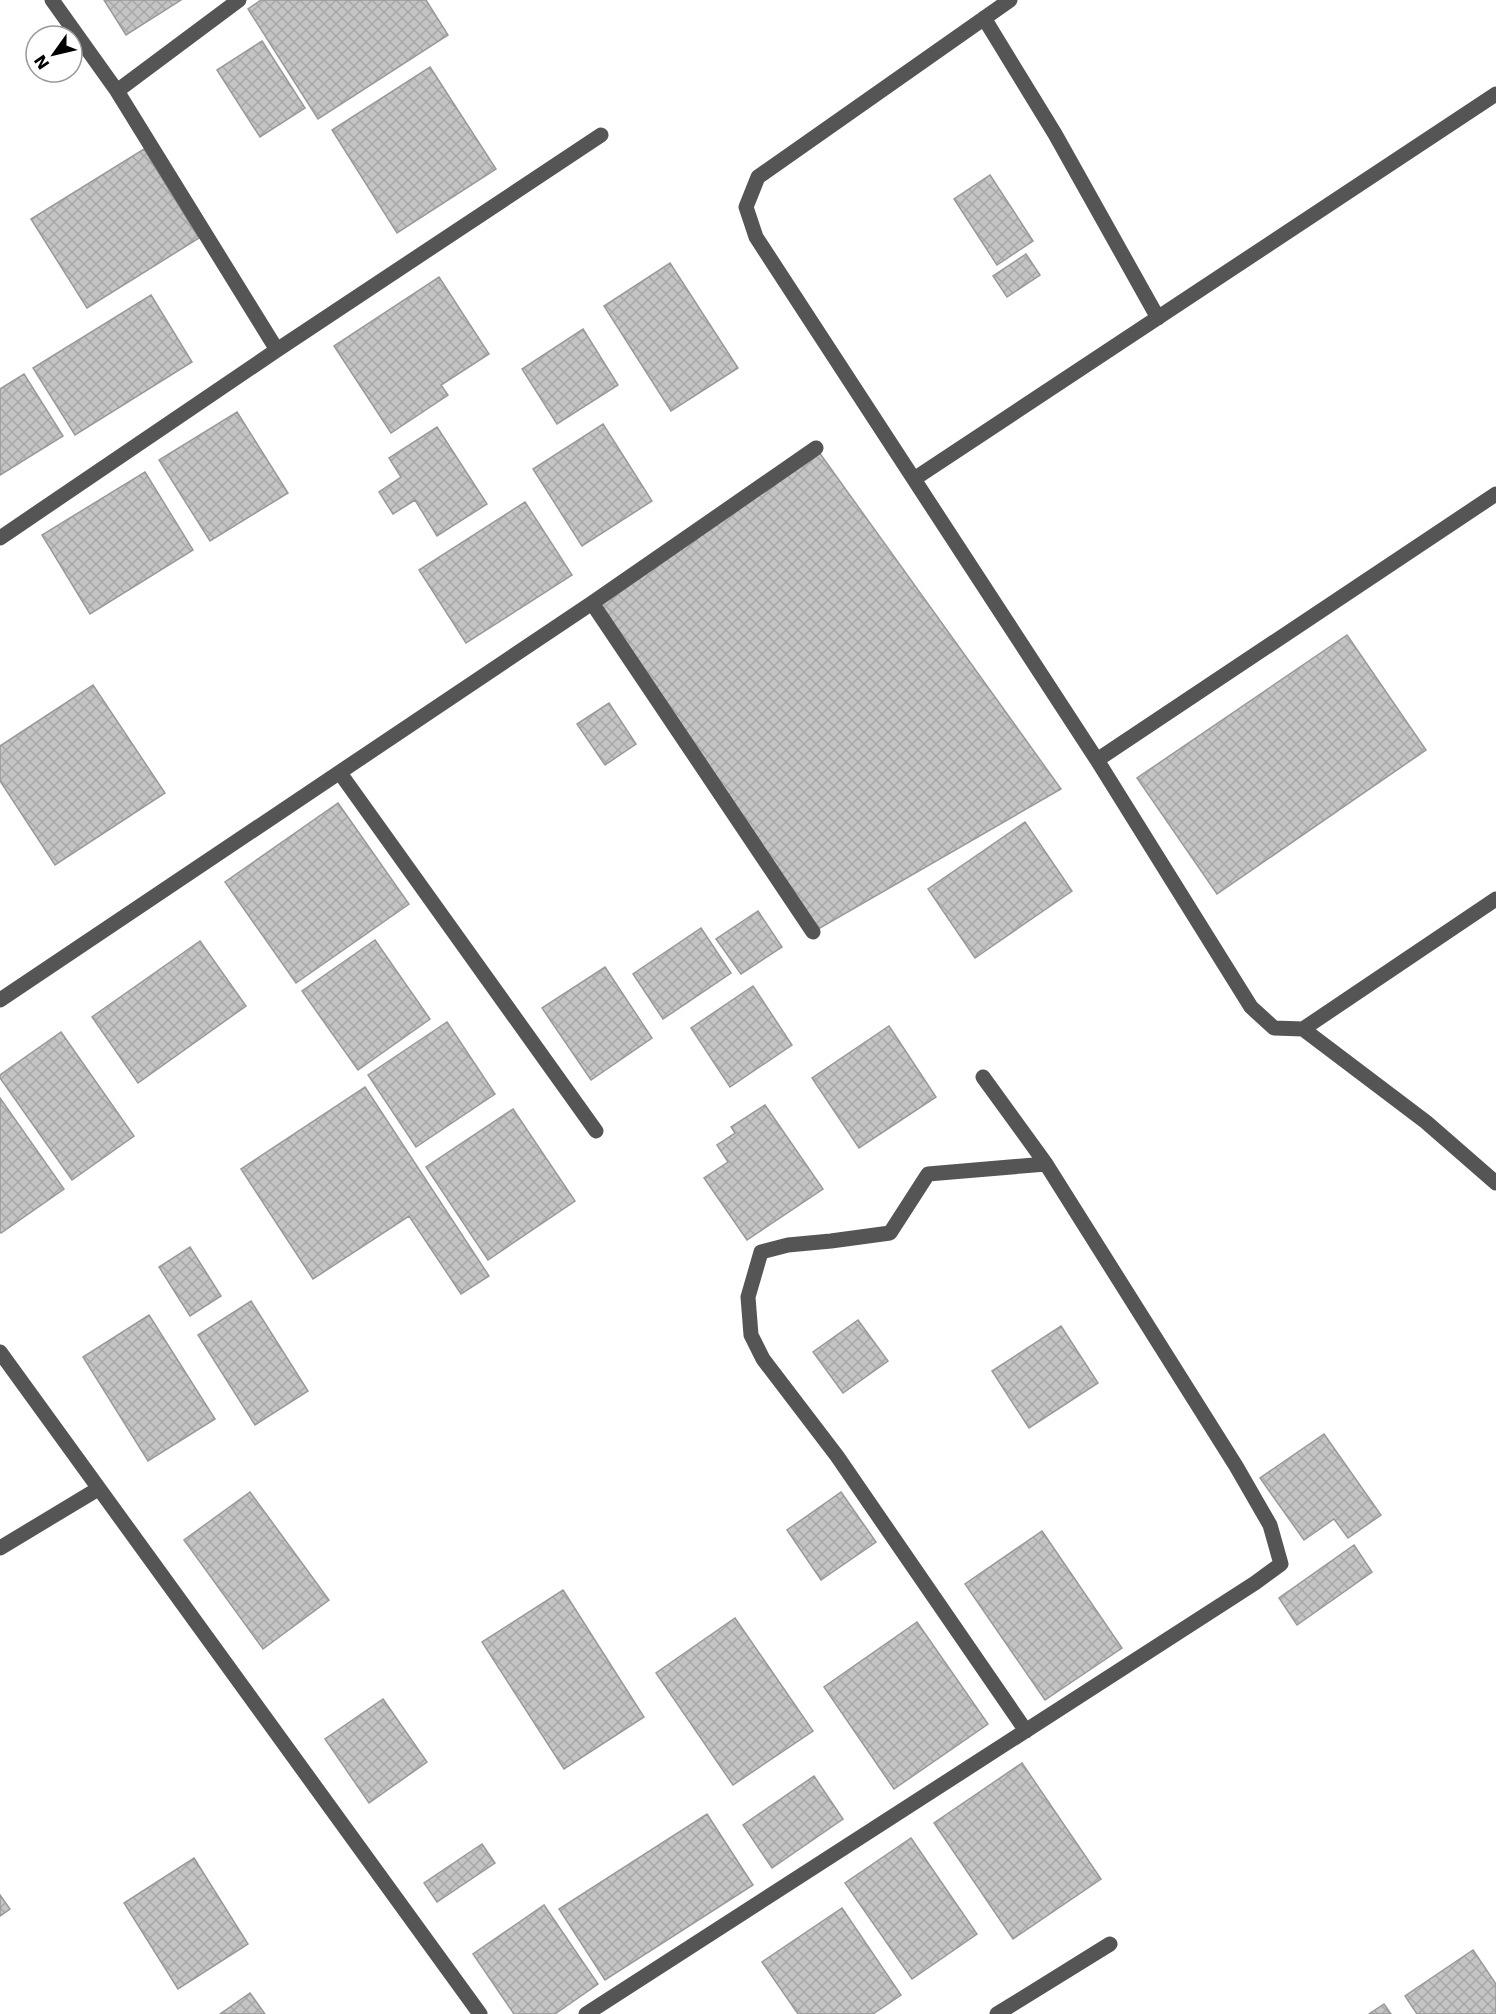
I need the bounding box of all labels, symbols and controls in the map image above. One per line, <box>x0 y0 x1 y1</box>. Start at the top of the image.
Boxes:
north arrow <box>24 24 84 84</box>
text: N <box>30 51 54 73</box>

